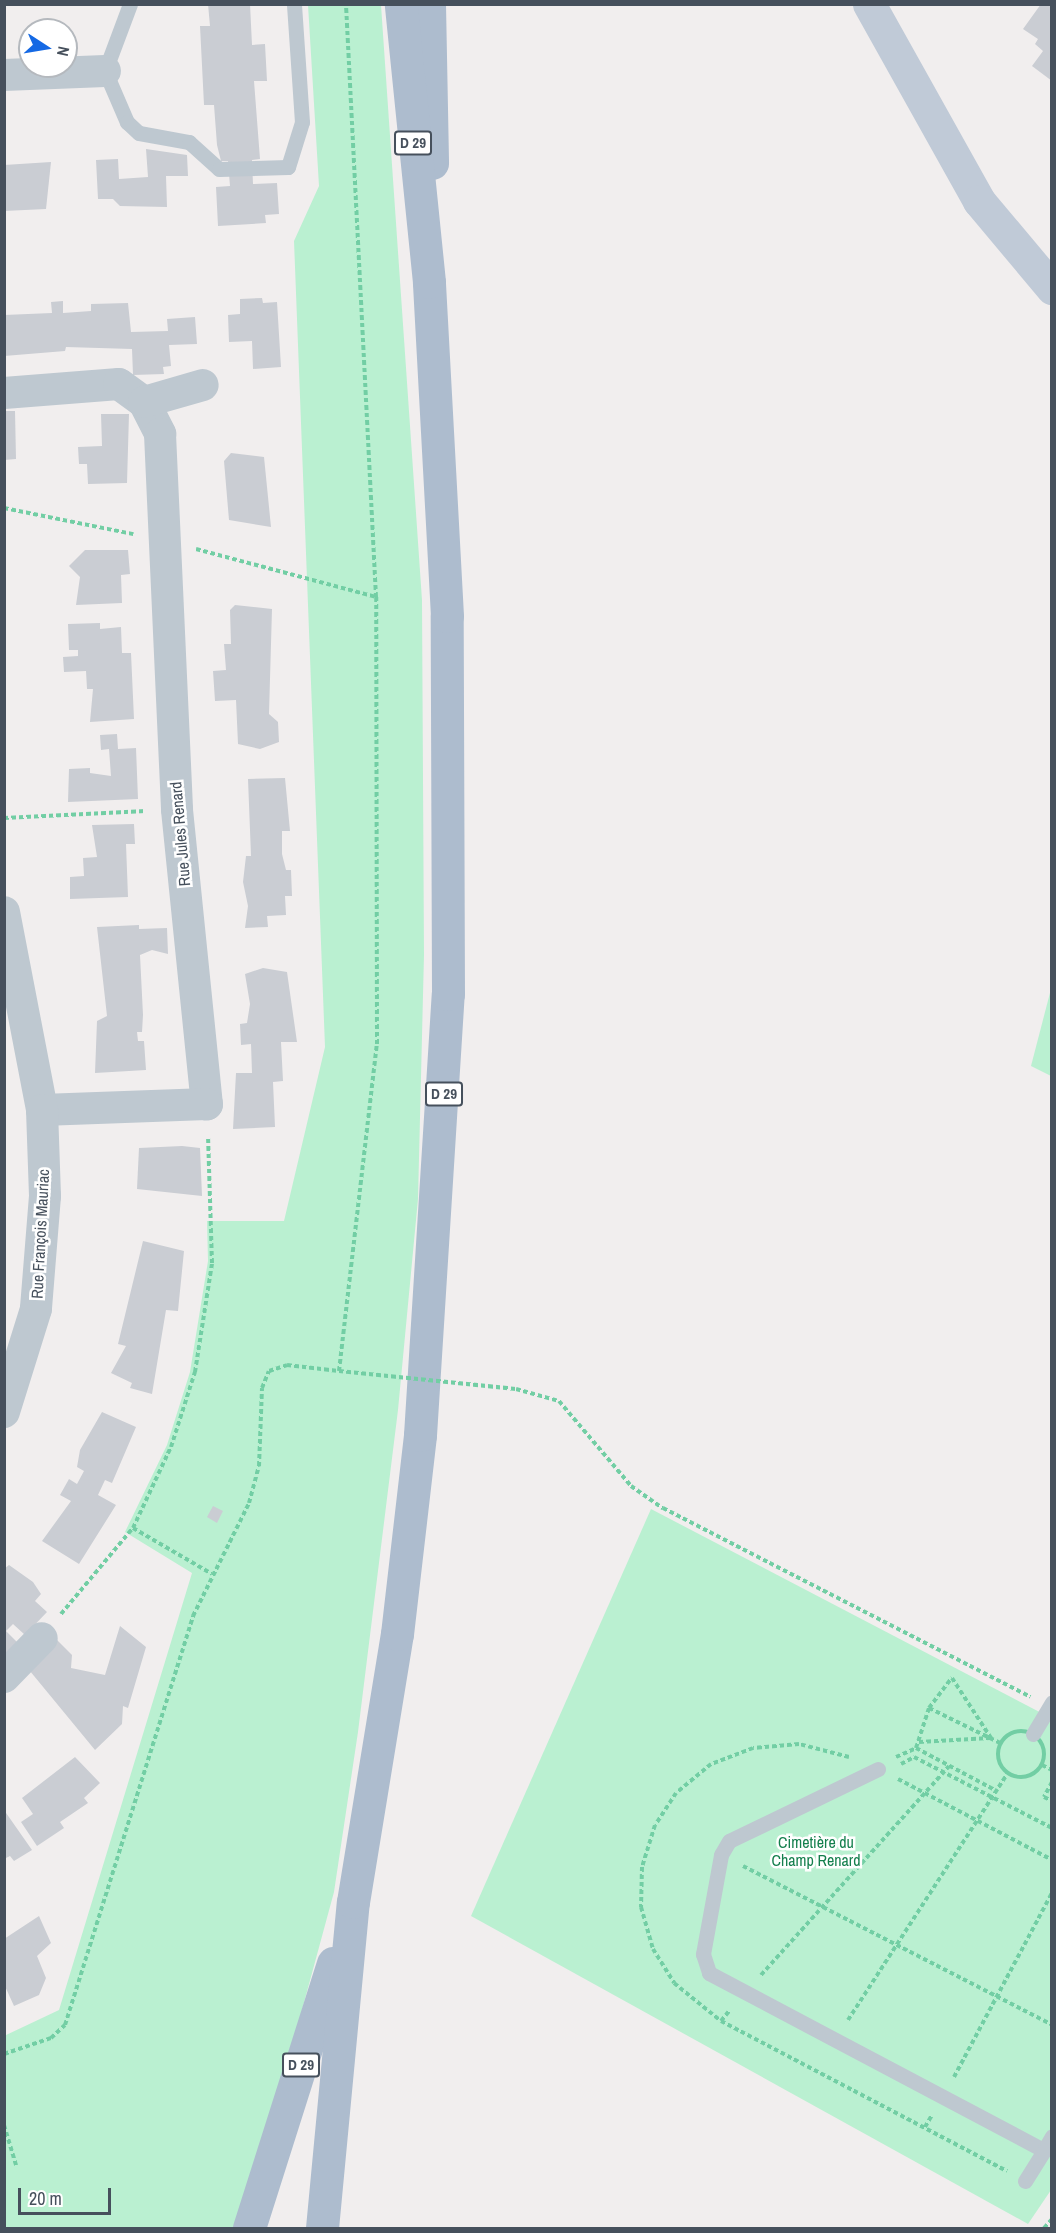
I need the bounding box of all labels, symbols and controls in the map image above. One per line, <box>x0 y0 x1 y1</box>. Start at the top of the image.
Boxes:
north arrow <box>18 18 78 78</box>
text: N <box>52 44 75 58</box>
road number: D 29 <box>394 131 432 155</box>
street label: Rue Jules Renard <box>166 781 194 887</box>
road number: D 29 <box>424 1082 464 1106</box>
street label: Rue François Mauriac <box>27 1169 53 1299</box>
park label: Cimetière du Champ Renard <box>772 1832 860 1870</box>
road number: D 29 <box>282 2053 320 2077</box>
scale bar <box>21 2176 114 2214</box>
text: 20 m <box>29 2186 62 2211</box>

